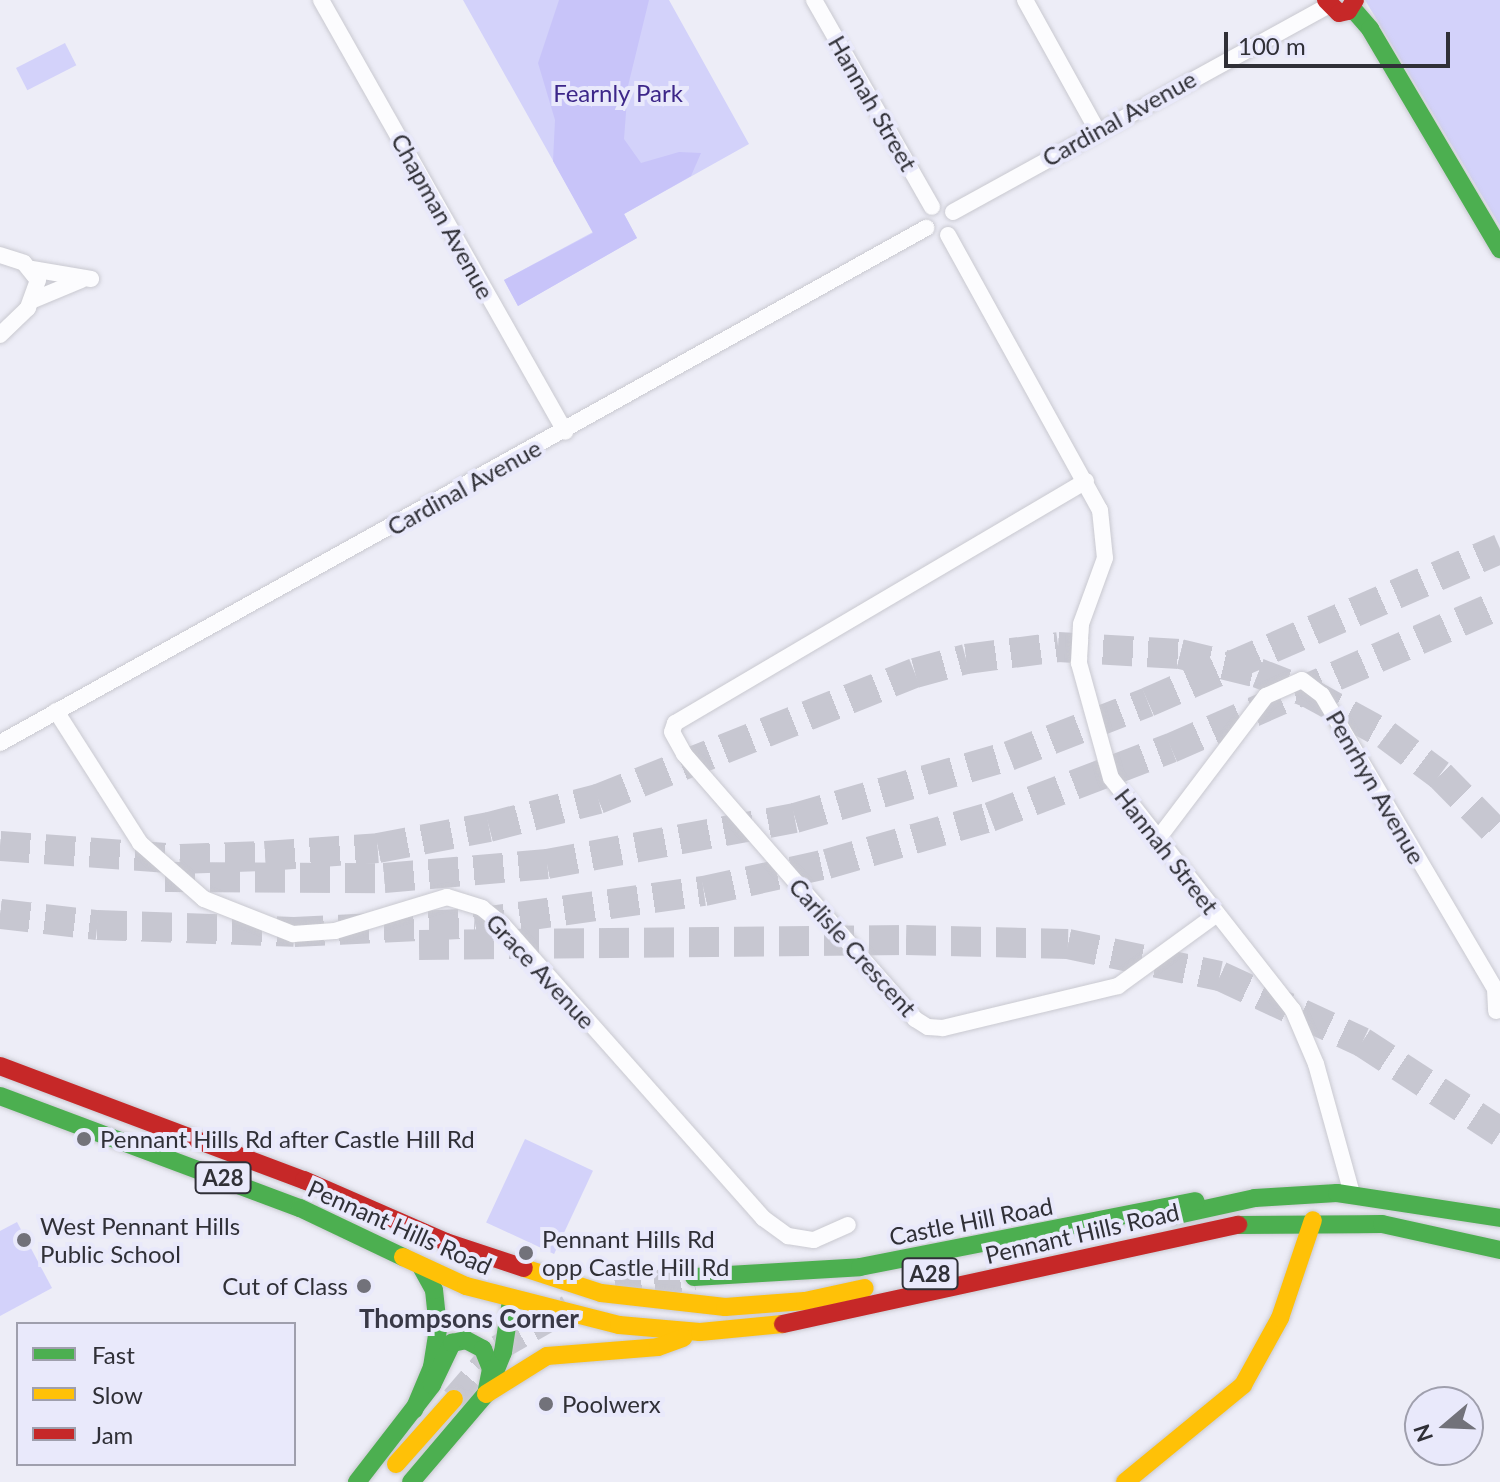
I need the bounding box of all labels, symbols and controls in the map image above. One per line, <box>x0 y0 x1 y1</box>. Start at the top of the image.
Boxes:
scale bar <box>1228 16 1454 66</box>
street label: Hannah Street <box>823 30 923 176</box>
text: 100 m <box>1238 31 1306 60</box>
street label: Cardinal Avenue <box>1037 64 1201 172</box>
park label: Fearnly Park <box>553 79 683 107</box>
street label: Chapman Avenue <box>385 128 501 304</box>
street label: Cardinal Avenue <box>382 433 546 541</box>
street label: Penrhyn Avenue <box>1320 705 1432 869</box>
street label: Hannah Street <box>1109 783 1225 919</box>
street label: Carlisle Crescent <box>783 872 923 1022</box>
street label: Grace Avenue <box>480 907 602 1035</box>
place label: Pennant Hills Rd after Castle Hill Rd <box>100 1125 475 1153</box>
marker: Pennant Hills Rd after Castle Hill Rd <box>75 1130 93 1148</box>
road number: A28 <box>193 1160 253 1196</box>
street label: Pennant Hills Road <box>304 1174 496 1280</box>
street label: Castle Hill Road <box>887 1191 1055 1251</box>
street label: Pennant Hills Road <box>982 1197 1182 1269</box>
place label: West Pennant Hills Public School <box>40 1212 240 1268</box>
place label: Pennant Hills Rd opp Castle Hill Rd <box>542 1225 729 1281</box>
marker: West Pennant Hills Public School <box>15 1231 33 1249</box>
marker: Pennant Hills Rd opp Castle Hill Rd <box>517 1244 535 1262</box>
road number: A28 <box>900 1256 960 1292</box>
place label: Cut of Class <box>222 1272 348 1300</box>
marker: Cut of Class <box>355 1277 373 1295</box>
district label: Thompsons Corner <box>359 1303 579 1335</box>
legend <box>16 1322 296 1466</box>
text: Fast <box>92 1340 135 1369</box>
text: Slow <box>92 1380 143 1409</box>
north arrow <box>1404 1386 1484 1466</box>
place label: Poolwerx <box>562 1390 661 1418</box>
marker: Poolwerx <box>537 1395 555 1413</box>
text: Jam <box>92 1420 133 1449</box>
text: N <box>1407 1421 1438 1446</box>

